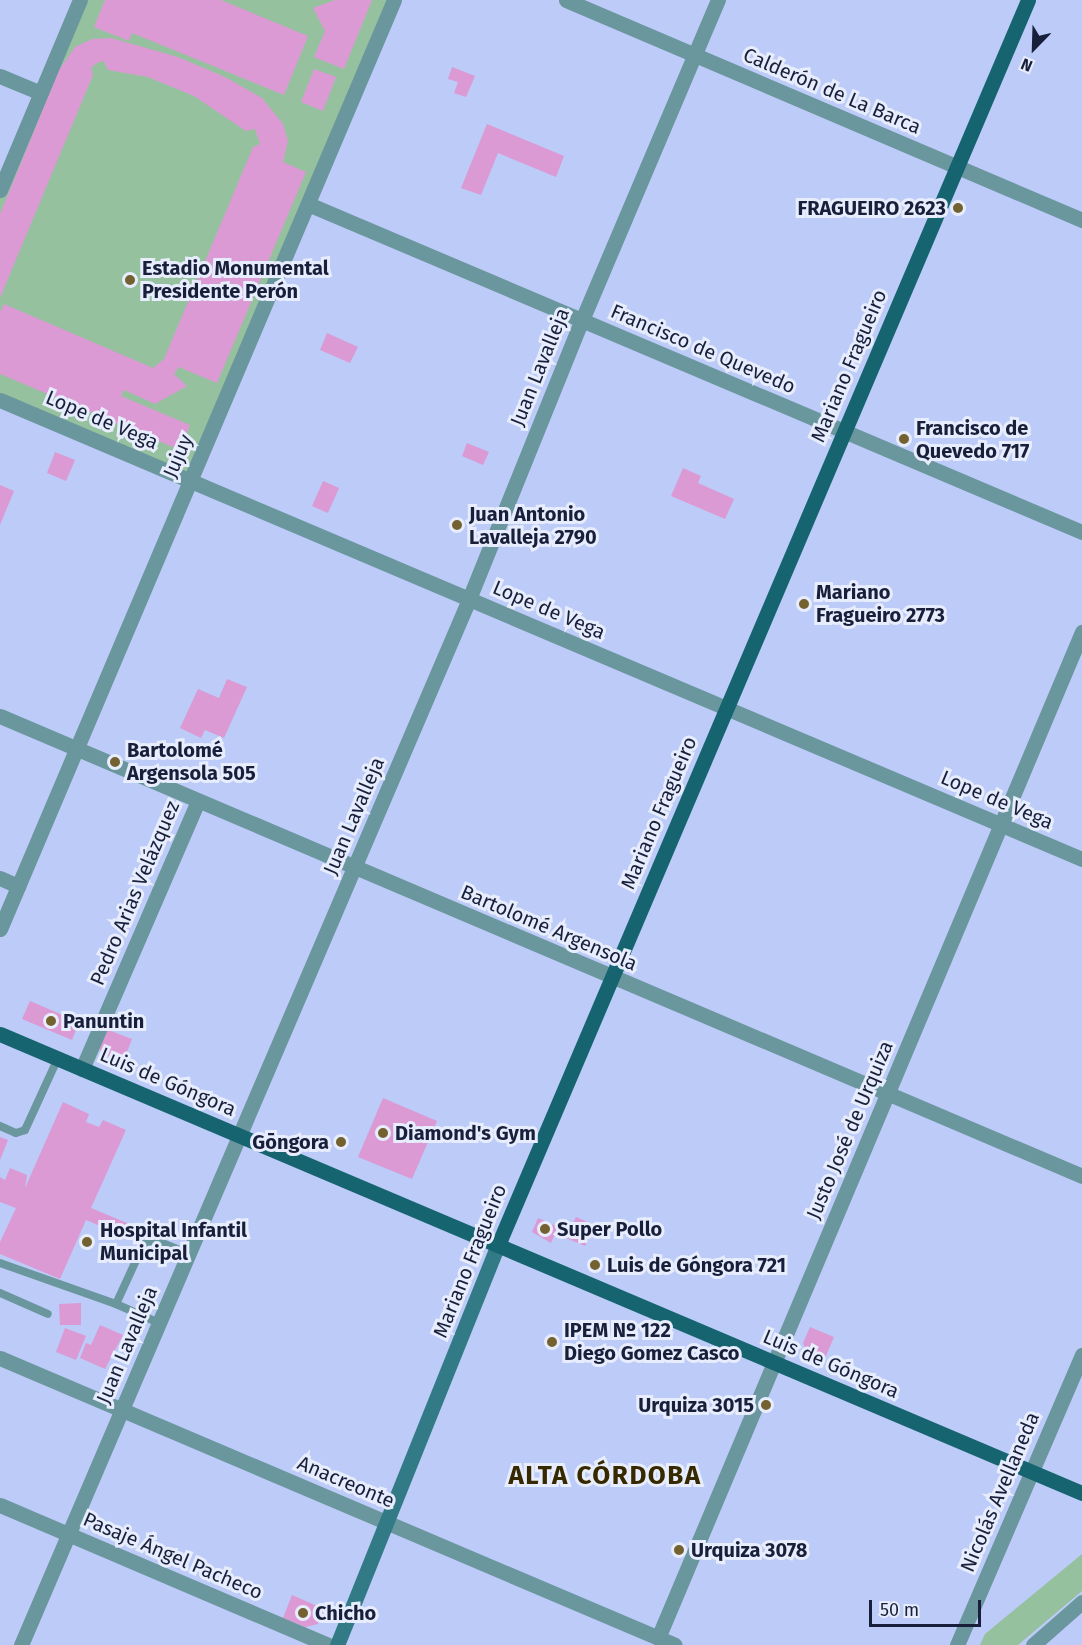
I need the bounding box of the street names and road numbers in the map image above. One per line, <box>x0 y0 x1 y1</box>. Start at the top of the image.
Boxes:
street label: Calderón de La Barca <box>740 43 924 139</box>
street label: Mariano Fragueiro <box>806 286 892 446</box>
street label: Francisco de Quevedo <box>607 299 799 399</box>
street label: Juan Lavalleja <box>505 304 575 430</box>
street label: Lope de Vega <box>42 386 162 454</box>
street label: Jujuy <box>158 431 198 481</box>
street label: Lope de Vega <box>489 576 609 644</box>
street label: Mariano Fragueiro <box>616 733 702 893</box>
street label: Juan Lavalleja <box>318 754 390 878</box>
street label: Lope de Vega <box>937 766 1057 834</box>
street label: Pedro Arias Velázquez <box>85 797 185 989</box>
street label: Bartolomé Argensola <box>457 880 641 976</box>
street label: Justo José de Urquiza <box>802 1037 898 1223</box>
street label: Luis de Góngora <box>96 1043 240 1121</box>
street label: Mariano Fragueiro <box>428 1181 512 1341</box>
street label: Juan Lavalleja <box>91 1283 163 1407</box>
street label: Luis de Góngora <box>759 1325 903 1403</box>
street label: Nicolás Avellaneda <box>955 1408 1045 1576</box>
street label: Anacreonte <box>294 1451 398 1513</box>
street label: Pasaje Ángel Pacheco <box>80 1507 266 1605</box>

